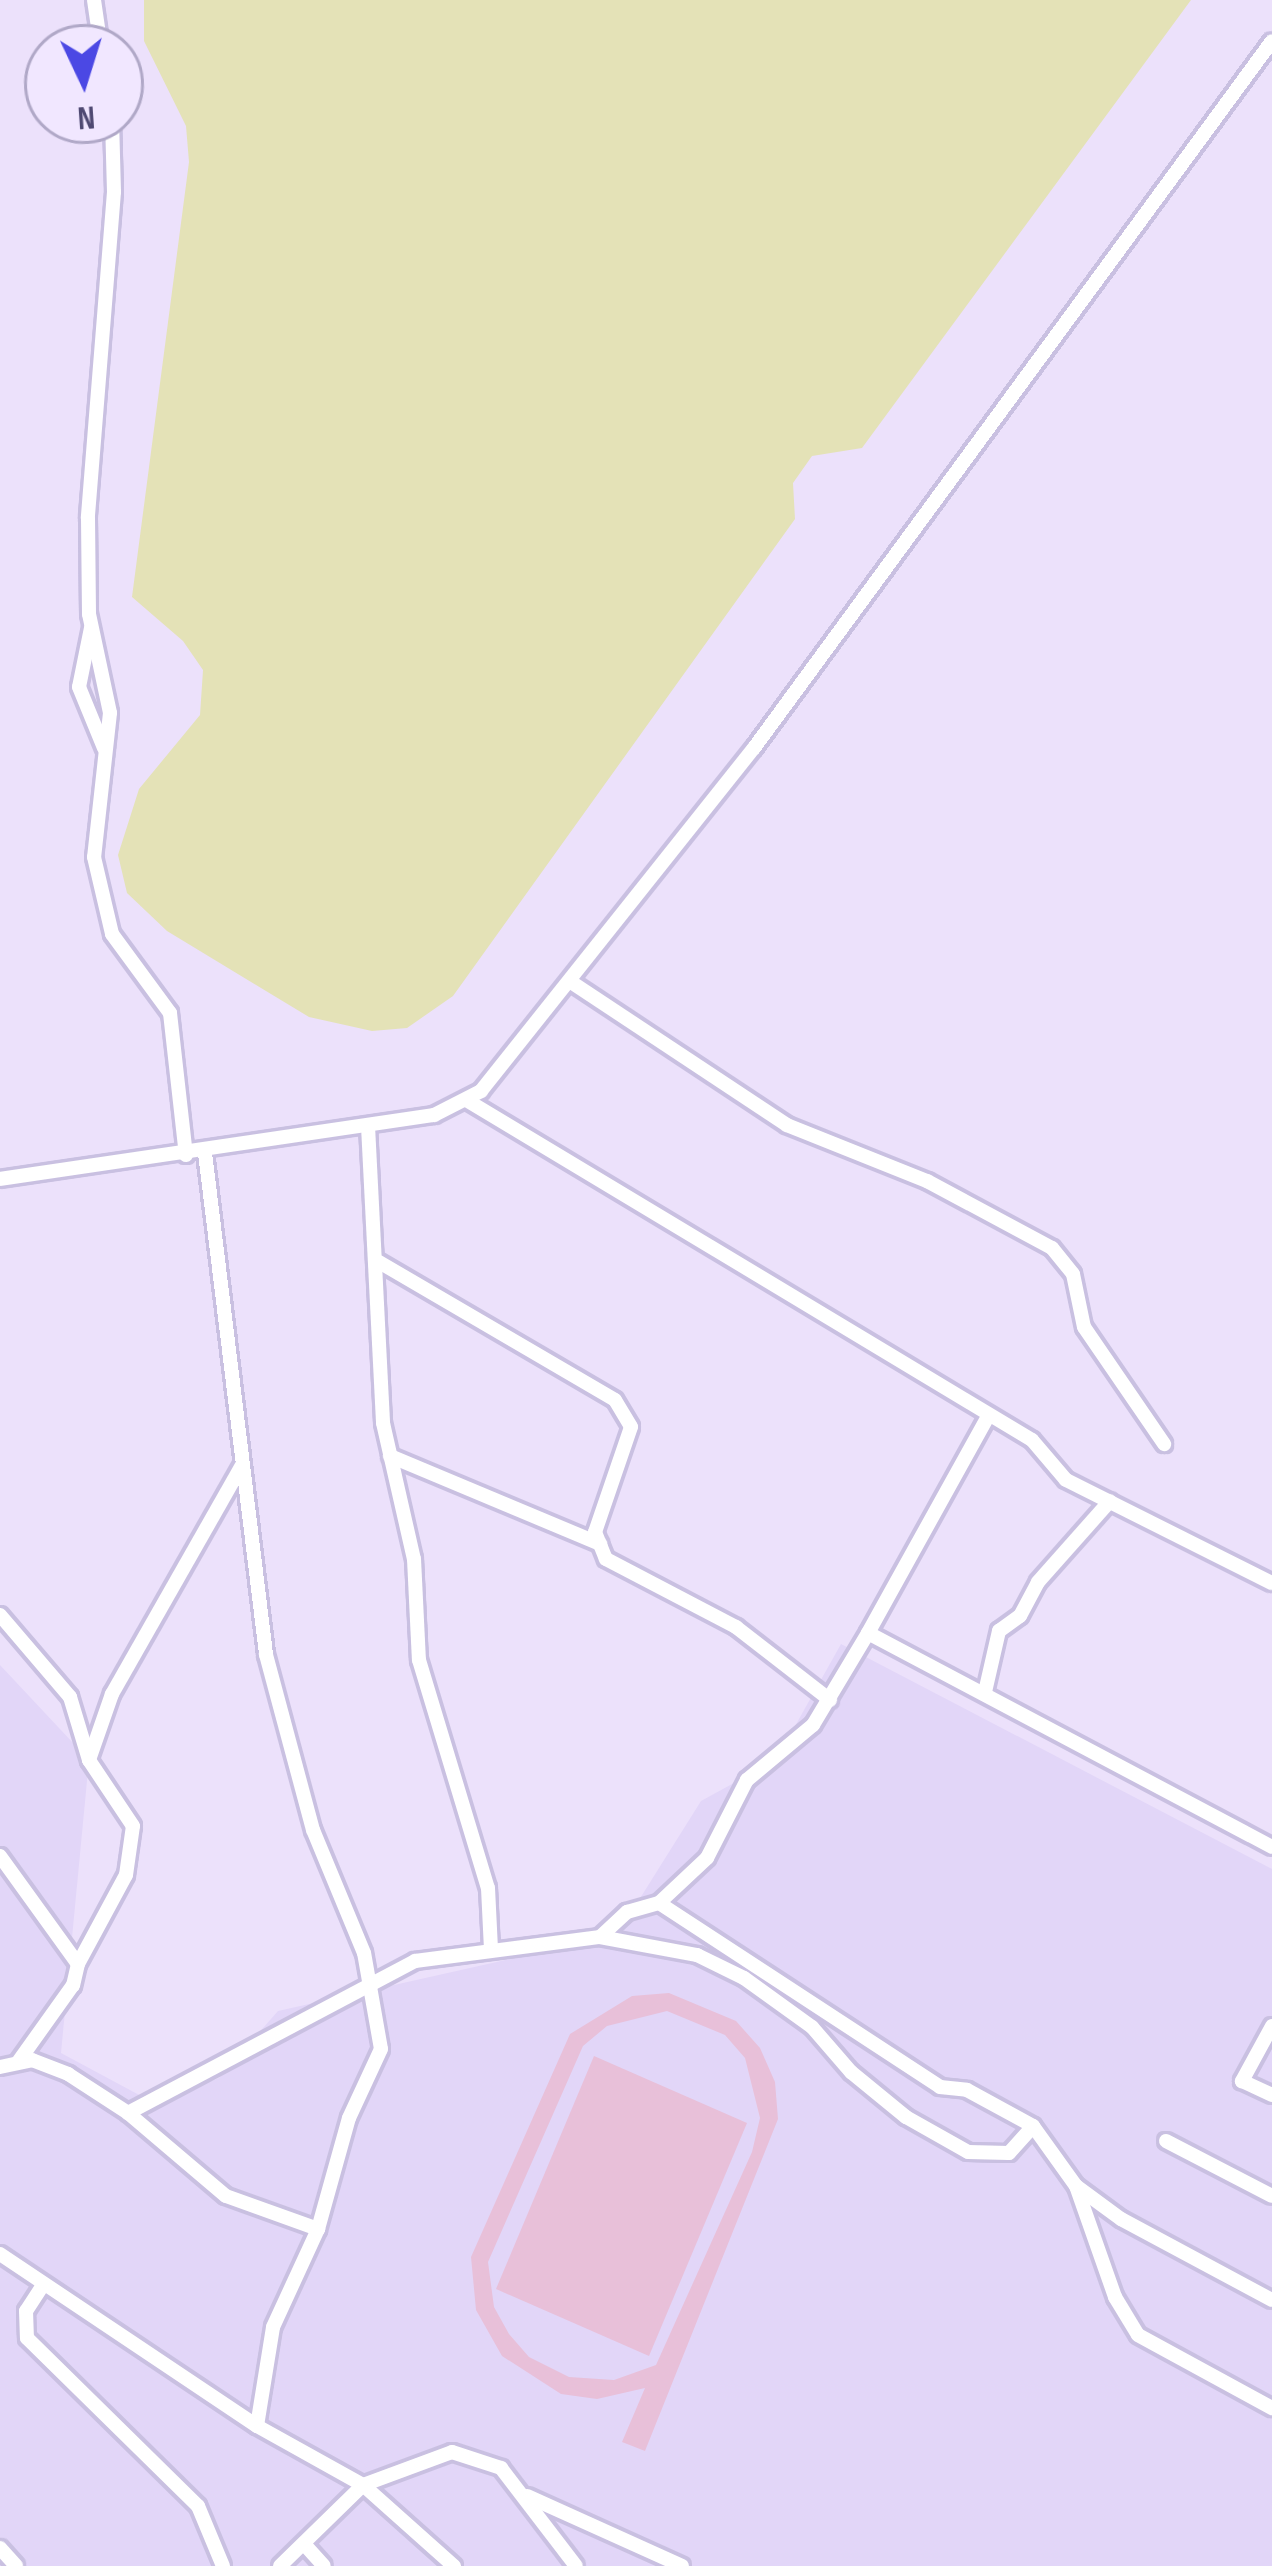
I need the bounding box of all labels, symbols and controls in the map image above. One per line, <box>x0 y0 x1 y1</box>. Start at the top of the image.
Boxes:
north arrow <box>24 24 144 144</box>
text: N <box>76 96 96 137</box>

